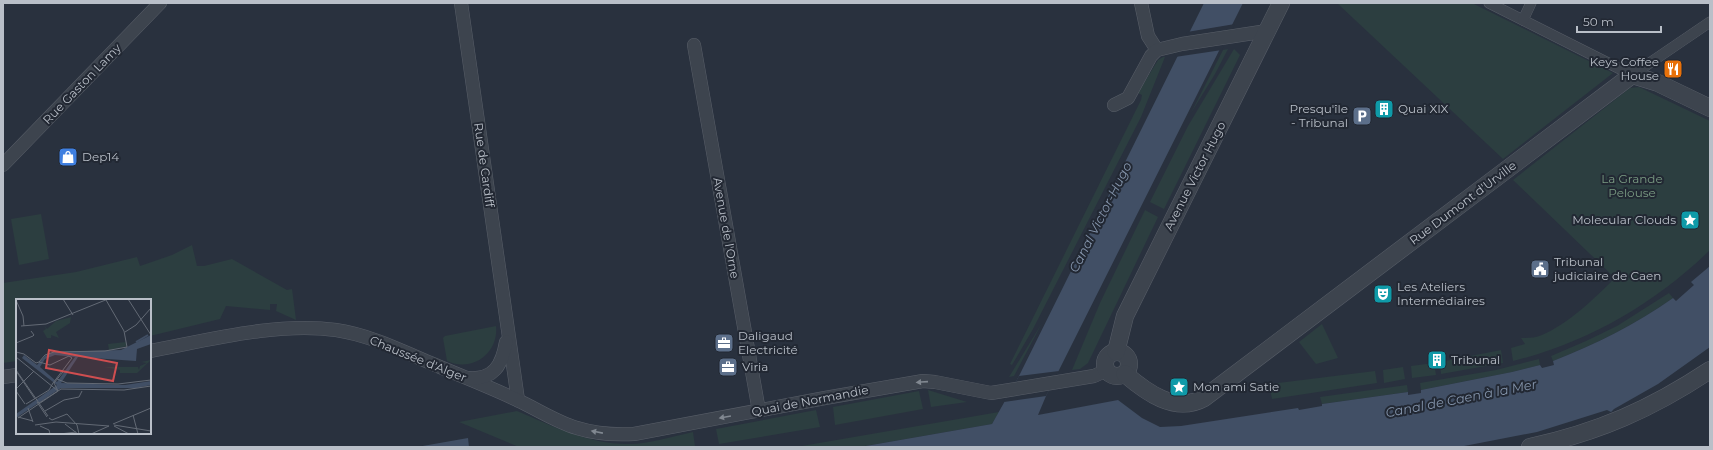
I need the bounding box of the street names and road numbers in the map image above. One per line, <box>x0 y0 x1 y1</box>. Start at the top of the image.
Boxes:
street label: Rue Gaston Lamy <box>39 40 124 127</box>
street label: Avenue Victor Hugo <box>1161 119 1229 233</box>
street label: Rue de Cardiff <box>471 122 498 209</box>
street label: Rue Dumont d'Urville <box>1406 157 1519 248</box>
street label: Avenue de l'Orne <box>710 176 743 280</box>
street label: Chaussée d'Alger <box>368 332 469 385</box>
street label: Quai de Normandie <box>750 382 870 419</box>

